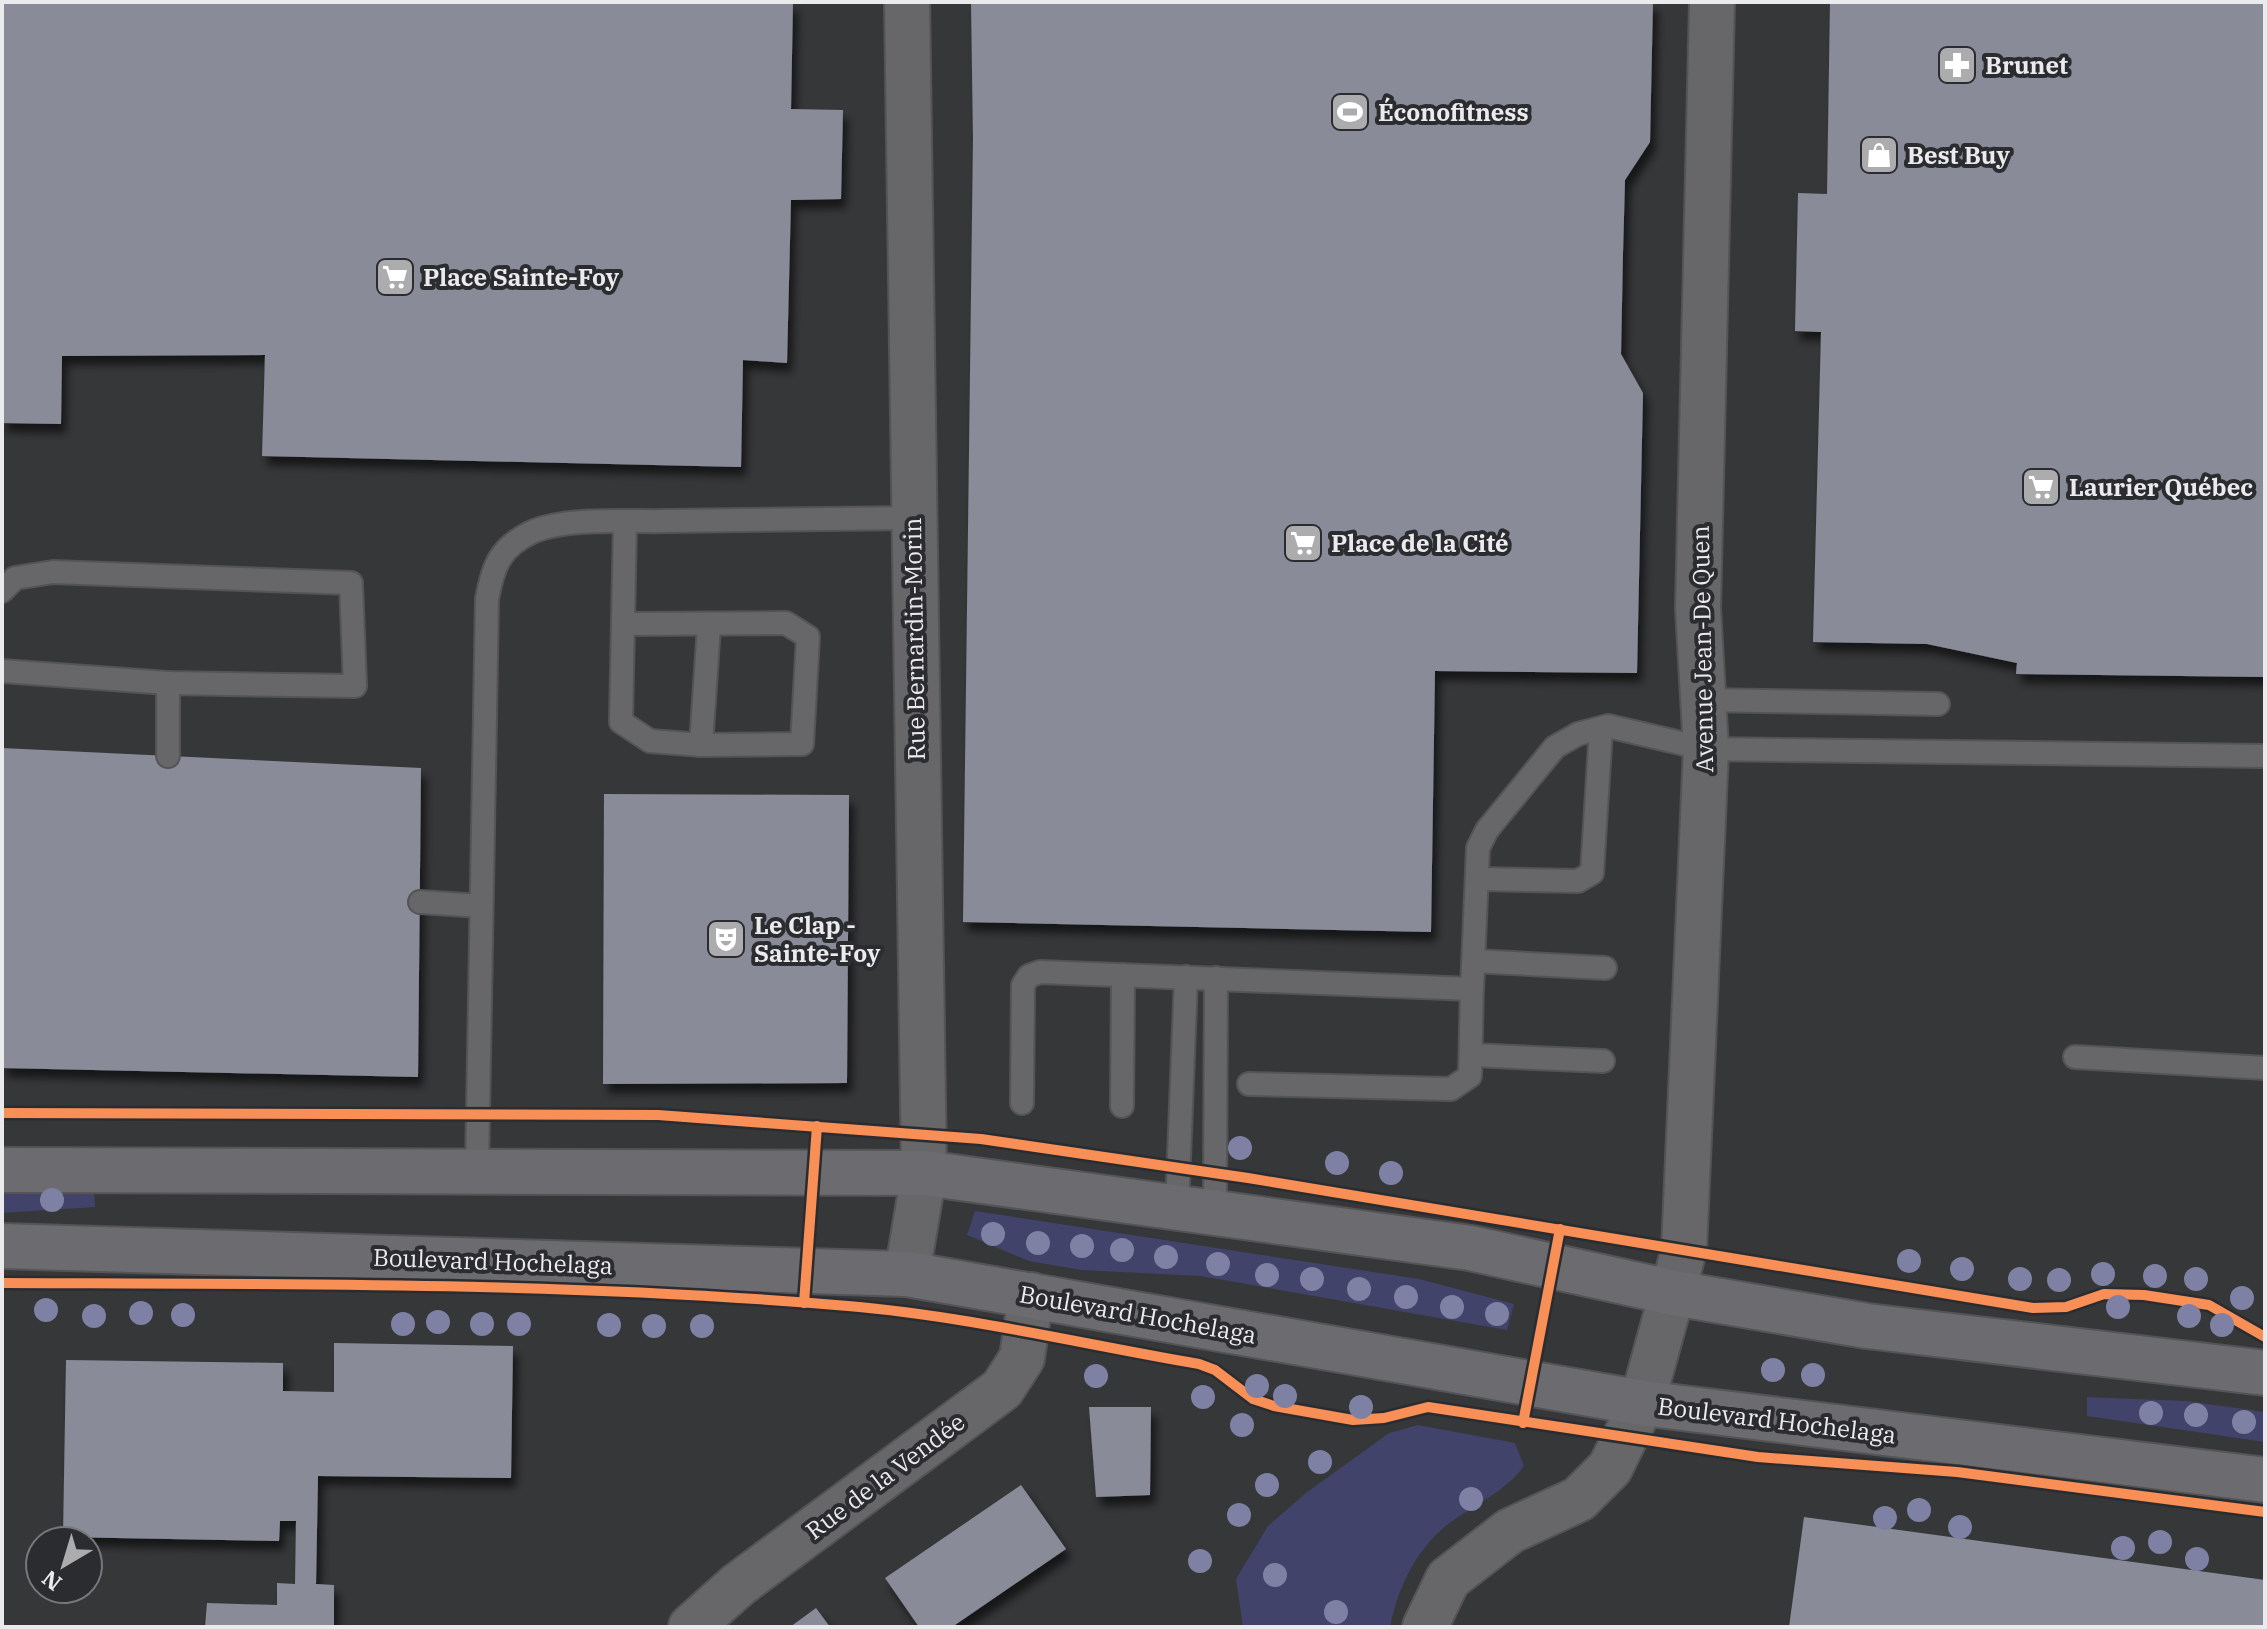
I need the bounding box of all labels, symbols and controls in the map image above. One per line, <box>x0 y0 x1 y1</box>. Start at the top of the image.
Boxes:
pharmacy icon: Brunet <box>1936 44 1978 86</box>
place label: Brunet <box>1985 49 2068 81</box>
sports icon: Éconofitness <box>1329 91 1371 133</box>
place label: Éconofitness <box>1378 96 1529 128</box>
shop icon: Best Buy <box>1858 134 1900 176</box>
place label: Best Buy <box>1907 139 2010 171</box>
supermarket icon: Place Sainte-Foy <box>374 256 416 298</box>
place label: Place Sainte-Foy <box>423 261 620 293</box>
supermarket icon: Laurier Québec <box>2020 466 2062 508</box>
place label: Laurier Québec <box>2069 471 2253 503</box>
street label: Rue Bernardin-Morin <box>896 517 932 761</box>
supermarket icon: Place de la Cité <box>1282 522 1324 564</box>
street label: Avenue Jean-De Quen <box>1684 525 1720 773</box>
place label: Place de la Cité <box>1331 527 1509 559</box>
place label: Le Clap - Sainte-Foy <box>754 909 881 969</box>
theatre icon: Le Clap - Sainte-Foy <box>705 918 747 960</box>
street label: Boulevard Hochelaga <box>372 1241 614 1281</box>
street label: Boulevard Hochelaga <box>1017 1277 1259 1351</box>
street label: Boulevard Hochelaga <box>1656 1389 1898 1451</box>
street label: Rue de la Vendée <box>799 1406 971 1546</box>
north arrow <box>24 1525 104 1605</box>
text: N <box>36 1564 67 1598</box>

